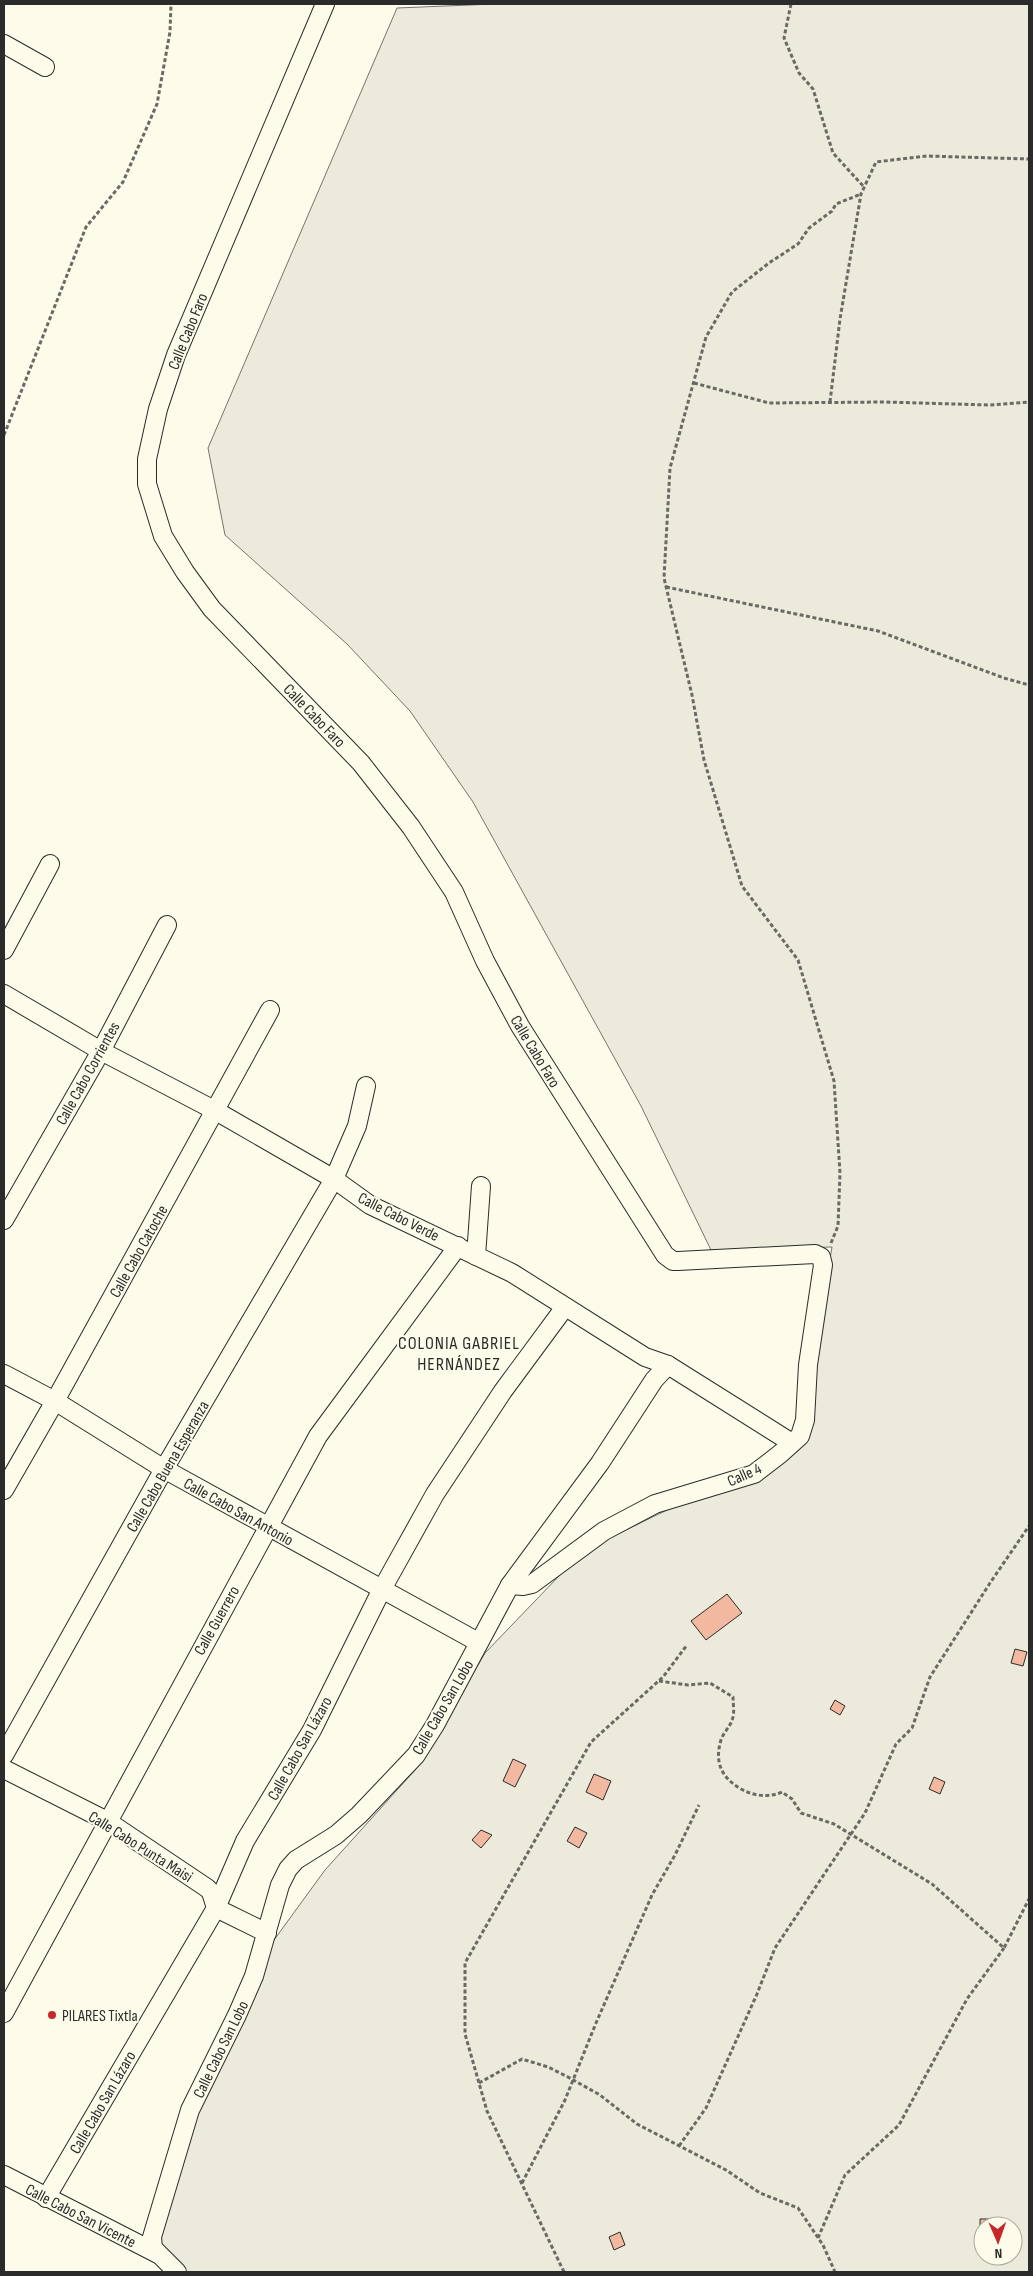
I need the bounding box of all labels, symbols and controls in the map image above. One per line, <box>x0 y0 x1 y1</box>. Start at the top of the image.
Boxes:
street label: Calle Cabo Faro <box>164 290 212 373</box>
street label: Calle Cabo Faro <box>279 680 349 752</box>
street label: Calle Cabo Faro <box>506 1012 564 1091</box>
street label: Calle Cabo Corrientes <box>52 1019 125 1129</box>
street label: Calle Cabo Verde <box>355 1189 442 1246</box>
street label: Calle Cabo Catoche <box>106 1202 173 1301</box>
district label: COLONIA GABRIEL HERNÁNDEZ <box>398 1333 520 1375</box>
street label: Calle Cabo Buena Esperanza <box>123 1398 214 1536</box>
street label: Calle 4 <box>725 1459 765 1491</box>
street label: Calle Cabo San Antonio <box>180 1474 296 1550</box>
street label: Calle Guerrero <box>191 1583 244 1659</box>
street label: Calle Cabo San Lobo <box>409 1657 478 1758</box>
street label: Calle Cabo San Lázaro <box>264 1694 337 1804</box>
street label: Calle Cabo Punta Maisi <box>85 1808 196 1887</box>
street label: Calle Cabo San Lobo <box>190 1998 253 2102</box>
place label: PILARES Tixtla <box>62 2007 138 2026</box>
marker: PILARES Tixtla <box>46 2009 58 2021</box>
street label: Calle Cabo San Lázaro <box>66 2048 140 2157</box>
street label: Calle Cabo San Vicente <box>22 2180 139 2252</box>
north arrow <box>973 2216 1023 2266</box>
text: N <box>994 2245 1002 2262</box>

